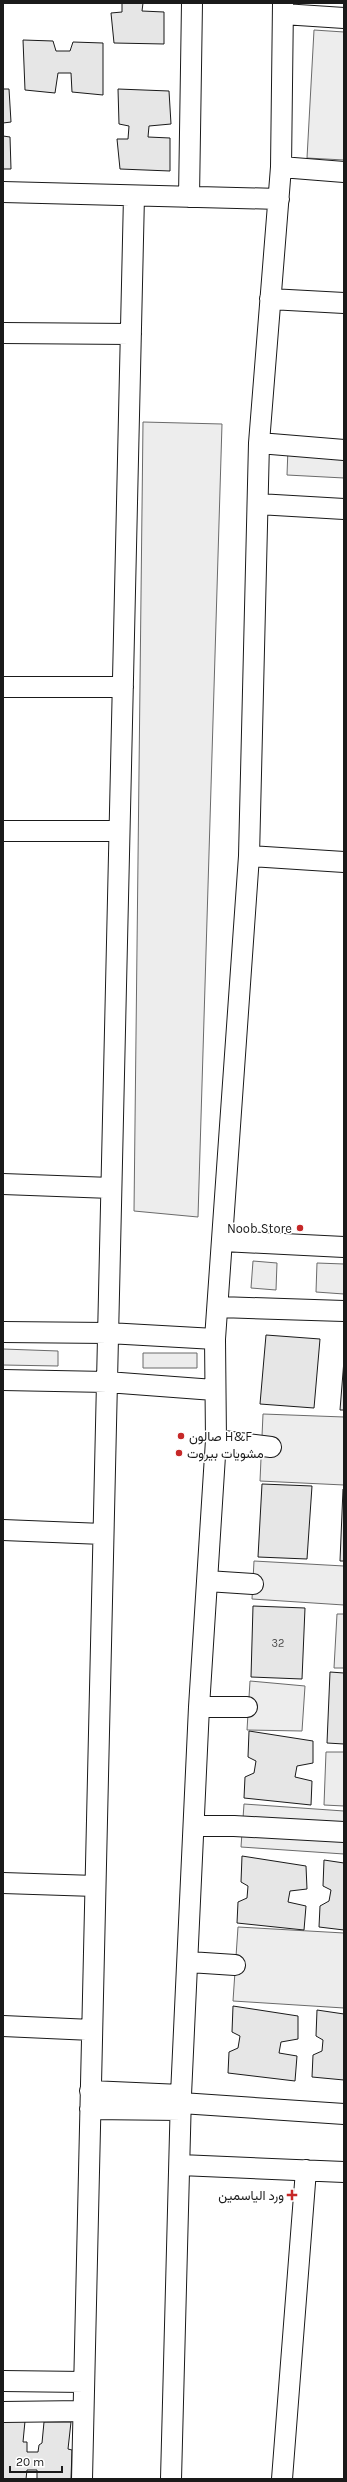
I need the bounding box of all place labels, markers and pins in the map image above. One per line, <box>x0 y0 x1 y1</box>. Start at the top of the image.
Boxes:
place label: Noob Store <box>227 1221 292 1236</box>
marker: Noob Store <box>295 1223 305 1233</box>
place label: صالون H&F <box>189 1429 252 1445</box>
marker: صالون H&F <box>176 1431 186 1441</box>
place label: مشويات بيروت <box>187 1446 264 1462</box>
marker: مشويات بيروت <box>174 1448 184 1458</box>
place label: ورد الياسمين <box>218 2188 284 2204</box>
marker: ورد الياسمين <box>287 2190 297 2200</box>

